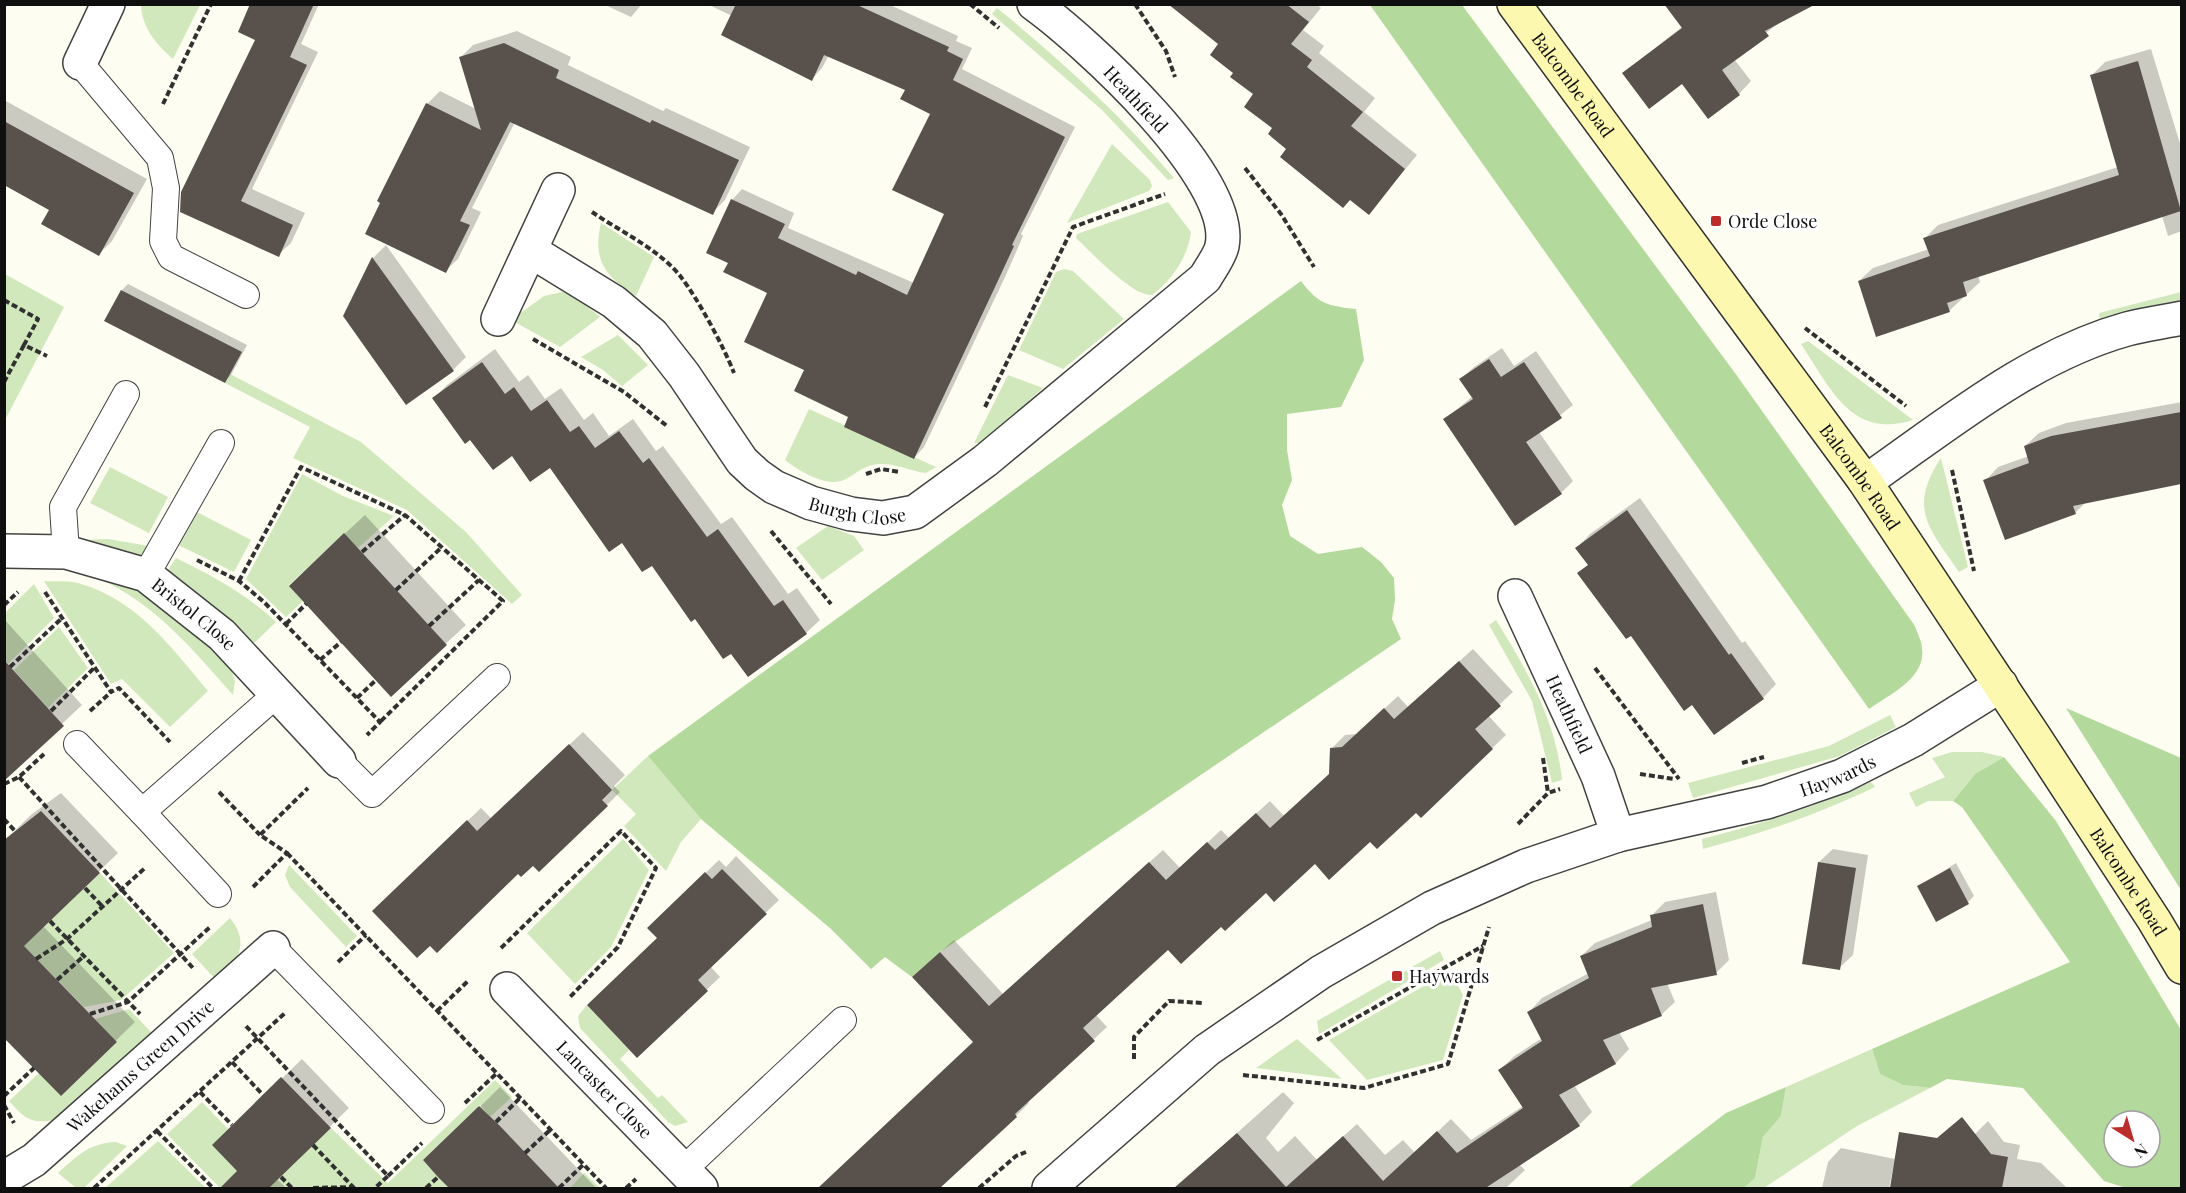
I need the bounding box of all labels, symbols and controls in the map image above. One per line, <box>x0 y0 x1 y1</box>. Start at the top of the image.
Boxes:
street label: Balcombe Road <box>1527 27 1620 142</box>
street label: Heathfield <box>1099 60 1174 138</box>
place label: Orde Close <box>1728 209 1817 233</box>
marker: Orde Close <box>1709 214 1723 228</box>
street label: Balcombe Road <box>1815 419 1906 535</box>
street label: Burgh Close <box>806 491 908 531</box>
street label: Bristol Close <box>147 572 242 655</box>
street label: Heathfield <box>1541 671 1598 758</box>
street label: Haywards <box>1796 749 1880 802</box>
street label: Balcombe Road <box>2085 823 2173 941</box>
place label: Haywards <box>1409 964 1489 988</box>
marker: Haywards <box>1390 969 1404 983</box>
street label: Wakehams Green Drive <box>61 994 219 1138</box>
street label: Lancaster Close <box>551 1035 658 1143</box>
north arrow <box>2102 1109 2162 1169</box>
text: N <box>2130 1140 2152 1164</box>

